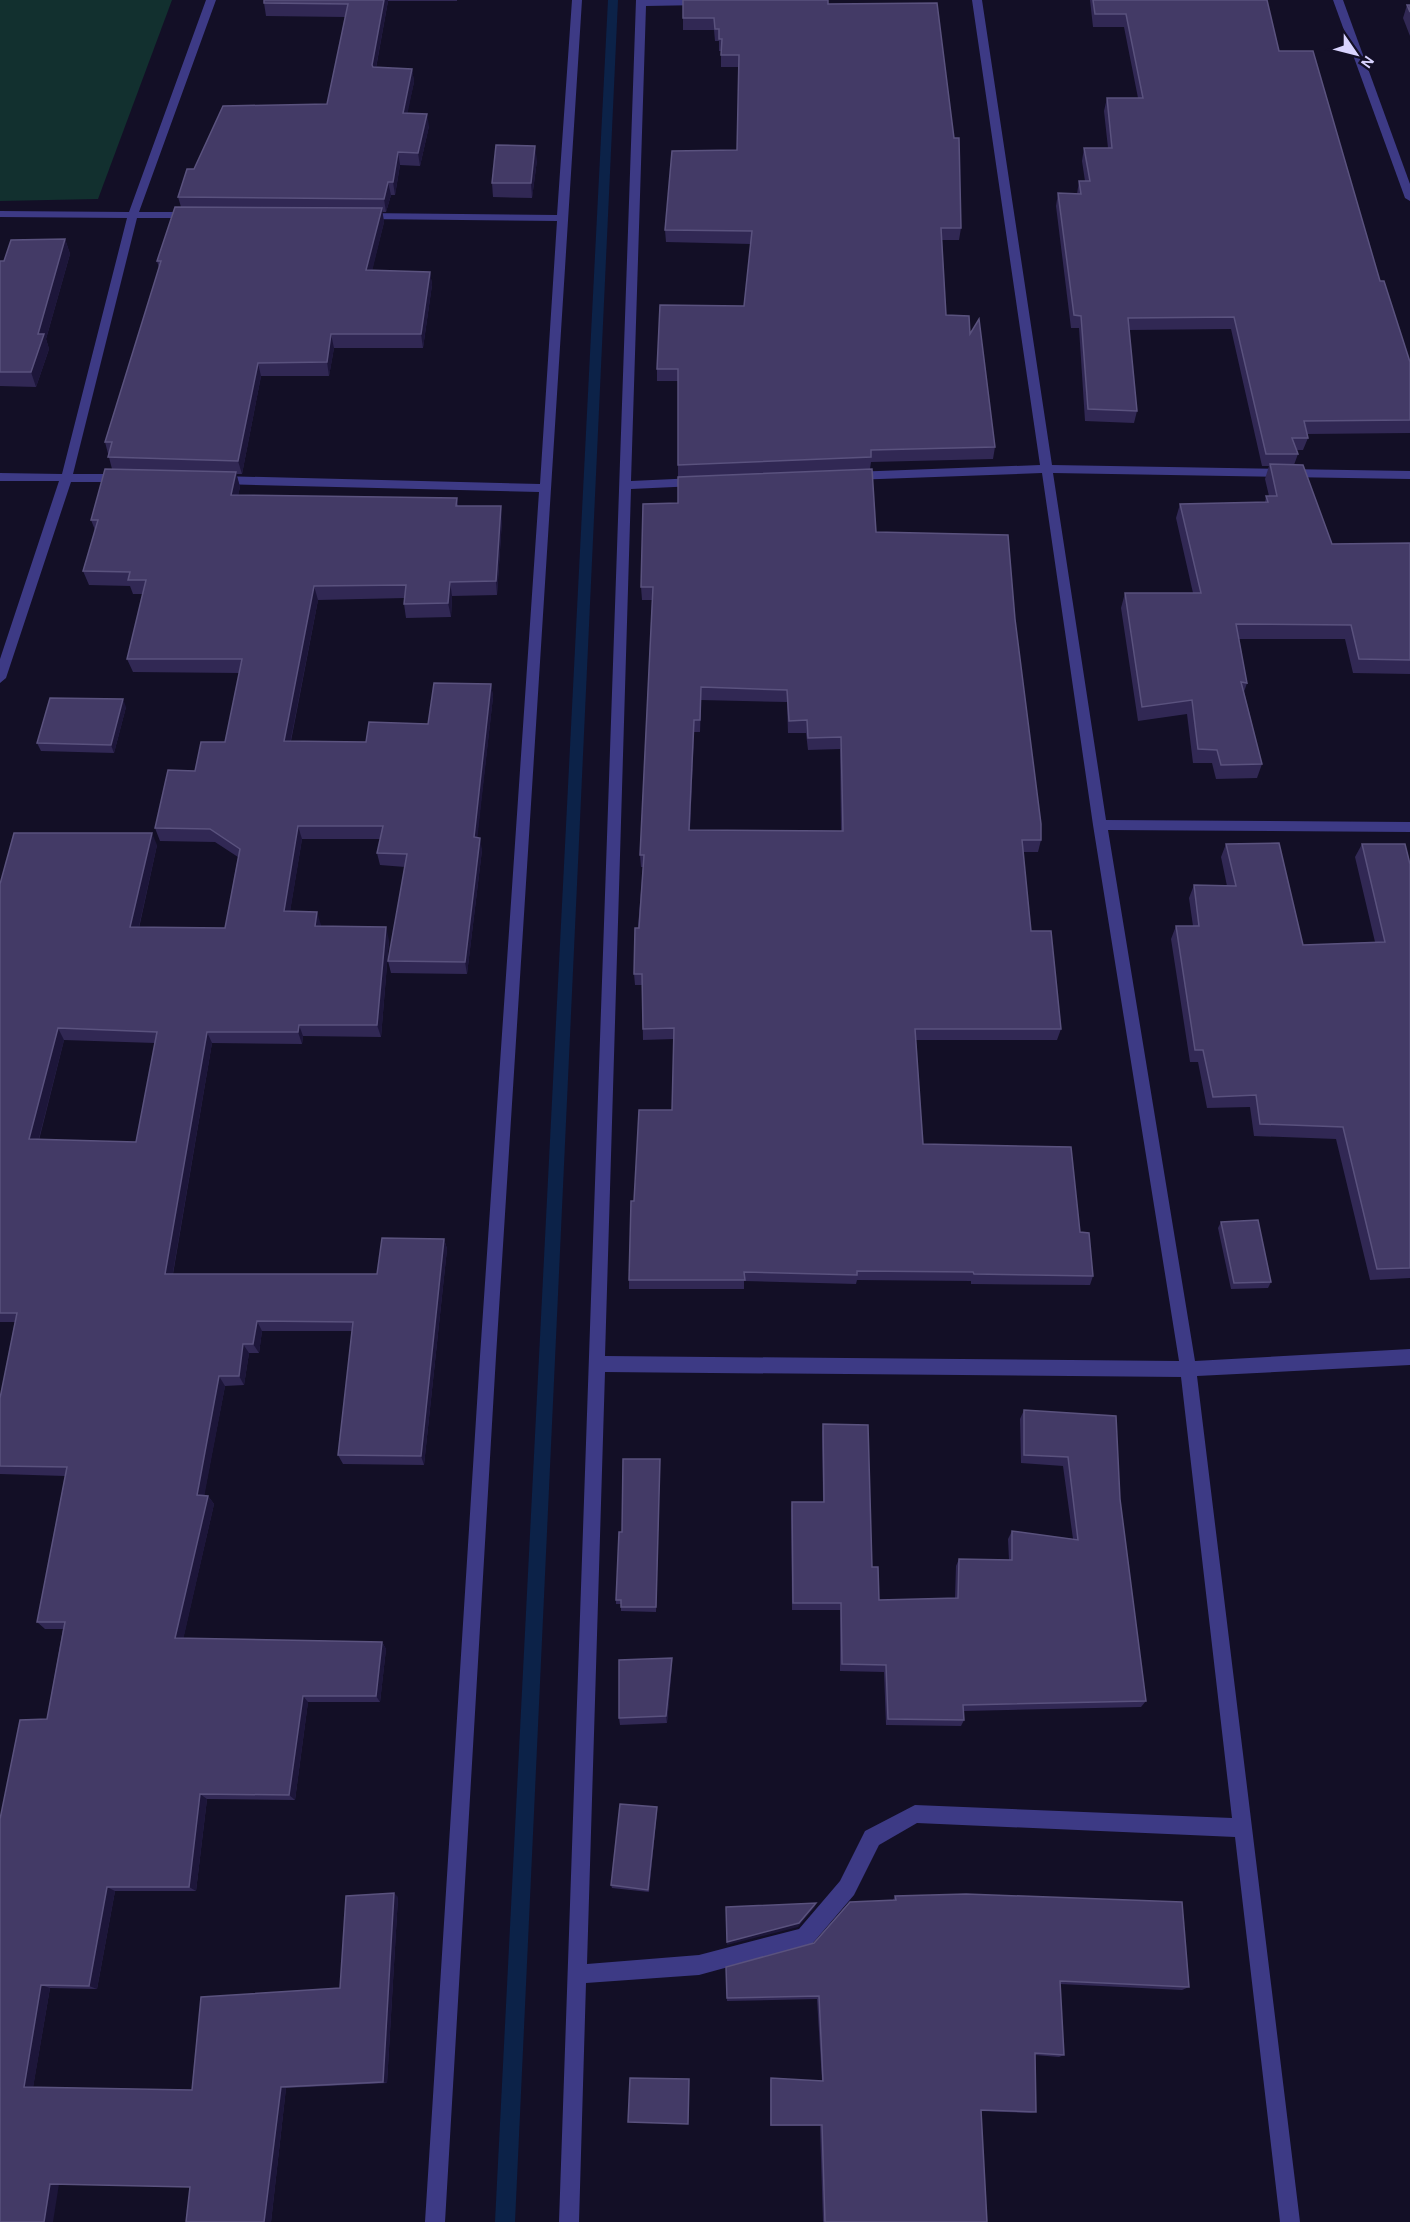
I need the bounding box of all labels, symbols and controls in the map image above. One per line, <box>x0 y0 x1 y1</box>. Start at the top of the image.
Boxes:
north arrow <box>1326 24 1386 84</box>
text: N <box>1358 53 1377 71</box>

